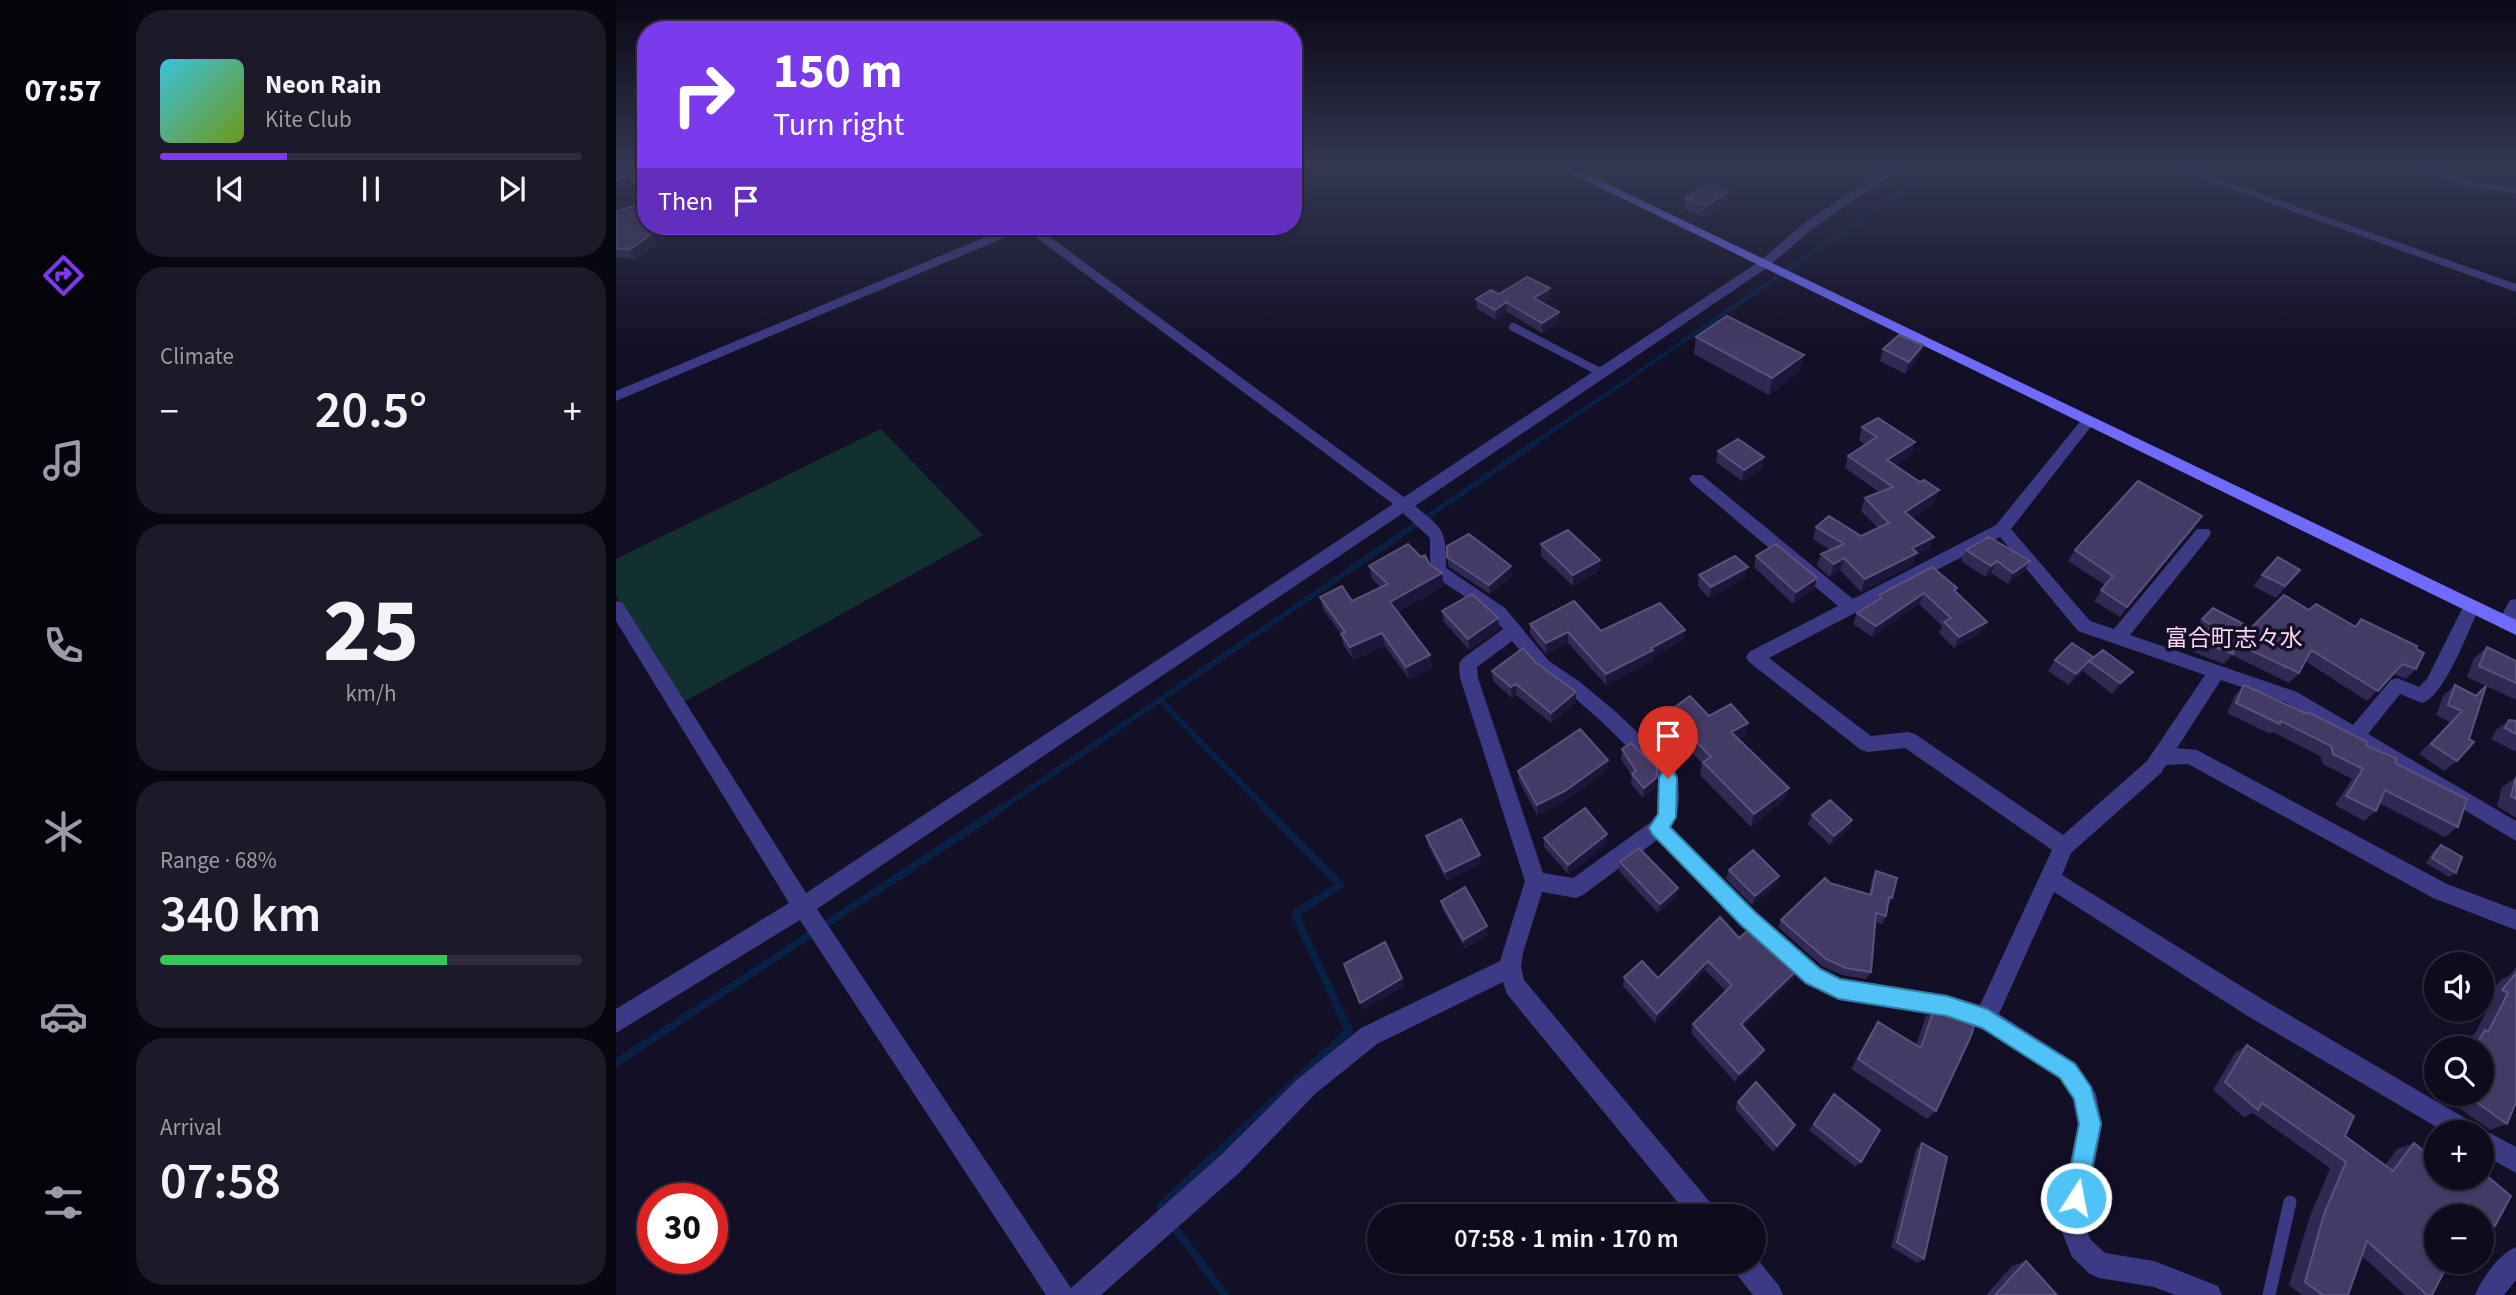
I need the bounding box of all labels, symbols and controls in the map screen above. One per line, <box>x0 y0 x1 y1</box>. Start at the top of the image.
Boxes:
text: 150 m <box>773 37 902 107</box>
icon: right <box>658 49 749 140</box>
text: Neon Rain <box>265 66 382 103</box>
text: 07:57 <box>24 68 102 114</box>
text: Turn right <box>773 102 904 148</box>
text: Kite Club <box>265 103 352 136</box>
icon: previous <box>211 170 249 208</box>
icon: pause <box>352 170 390 208</box>
icon: next <box>493 170 531 208</box>
icon: arrive <box>727 182 765 220</box>
text: Then <box>658 183 713 220</box>
icon: directions <box>39 251 88 300</box>
text: Climate <box>160 340 234 373</box>
text: 20.5° <box>315 374 427 448</box>
text: − <box>160 385 179 439</box>
text: + <box>563 385 582 439</box>
icon: music <box>39 436 88 485</box>
text: 25 <box>323 567 419 696</box>
icon: phone <box>39 621 88 670</box>
district label: 富合町志々水 <box>2165 622 2303 655</box>
text: km/h <box>345 677 397 710</box>
pin <box>1638 706 1698 778</box>
icon: arrive <box>1649 717 1687 755</box>
icon: climate <box>39 807 88 856</box>
text: Range · 68% <box>160 844 277 877</box>
text: 340 km <box>160 878 321 952</box>
map controls <box>2424 952 2494 1274</box>
button: sound <box>2424 952 2494 1022</box>
icon: car <box>39 992 88 1041</box>
button: search <box>2424 1036 2494 1106</box>
text: Arrival <box>160 1111 222 1144</box>
button: + <box>2424 1120 2494 1190</box>
text: 07:58 <box>160 1145 281 1219</box>
position arrow <box>2039 1161 2113 1235</box>
icon: filters <box>39 1178 88 1227</box>
speed limit sign: 30 <box>637 1183 728 1274</box>
button: − <box>2424 1204 2494 1274</box>
text: 07:58 · 1 min · 170 m <box>1454 1220 1679 1257</box>

